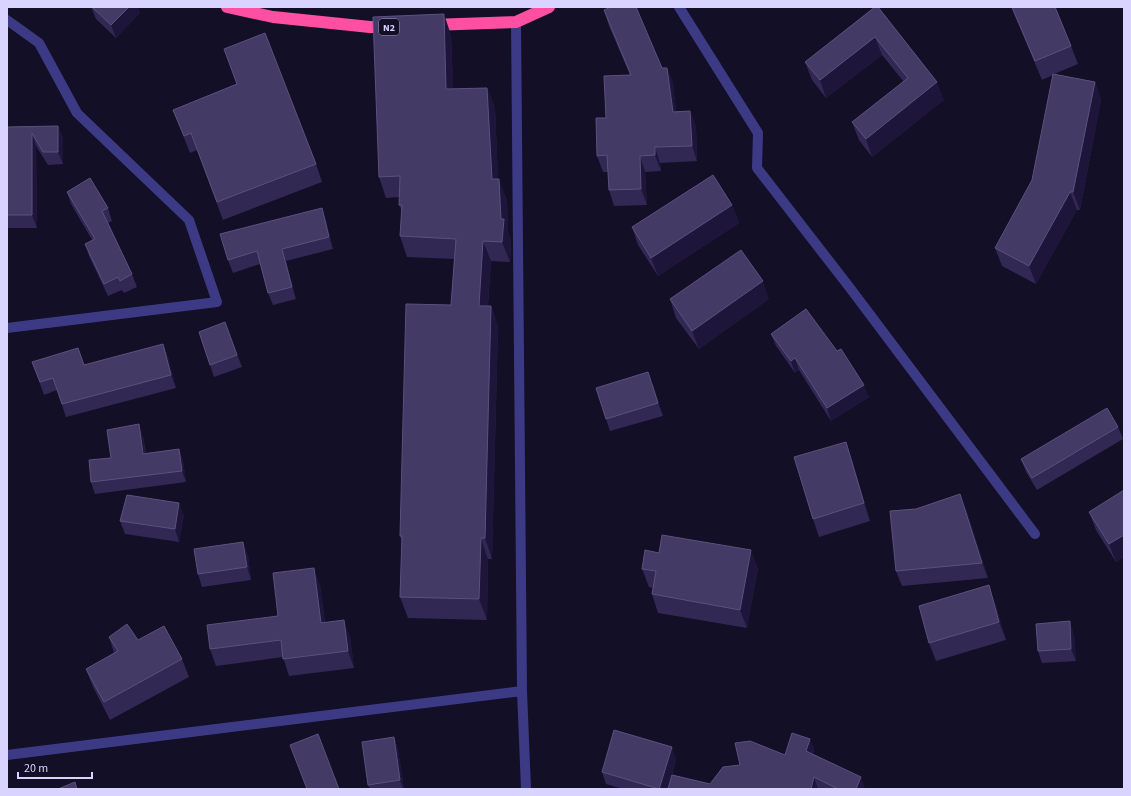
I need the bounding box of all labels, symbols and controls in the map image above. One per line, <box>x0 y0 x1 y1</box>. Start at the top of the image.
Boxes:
road number: N2 <box>379 19 399 35</box>
scale bar <box>18 754 92 780</box>
text: 20 m <box>24 760 48 777</box>

